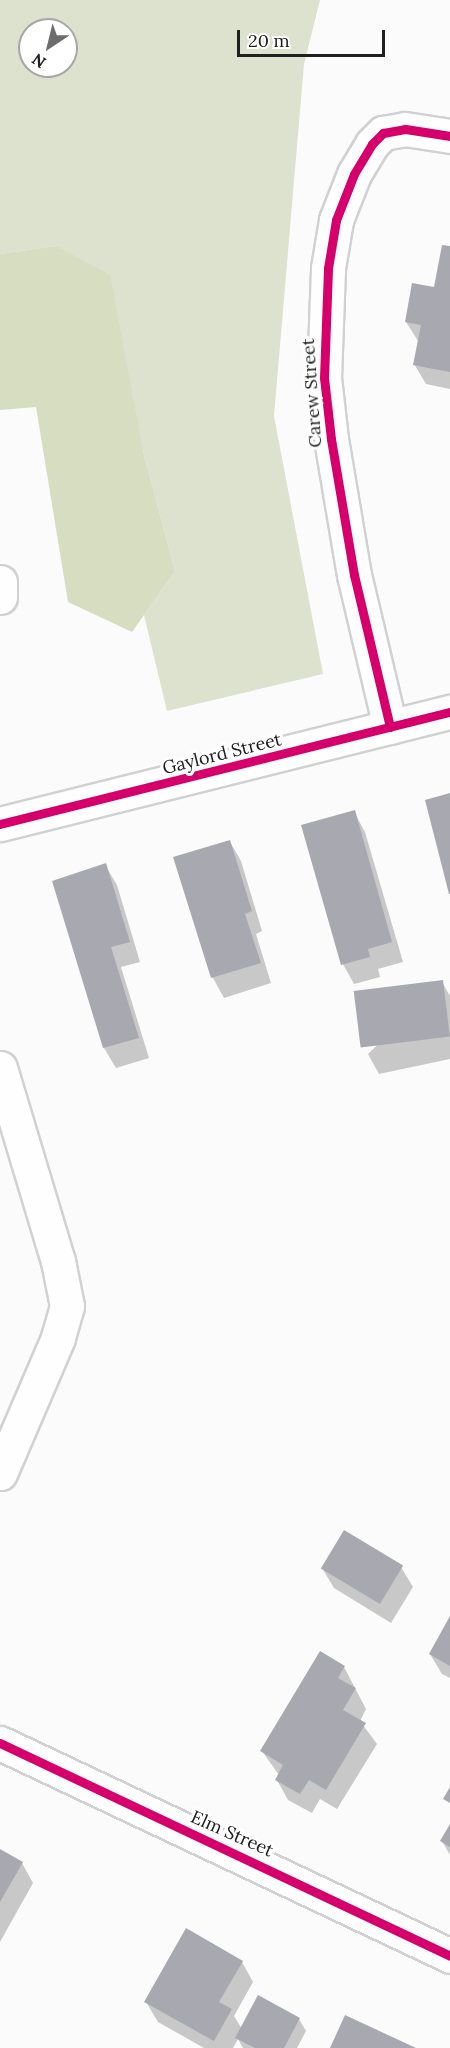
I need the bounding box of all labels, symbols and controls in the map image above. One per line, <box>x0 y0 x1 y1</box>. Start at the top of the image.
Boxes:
north arrow <box>18 18 78 78</box>
scale bar <box>240 18 388 56</box>
text: 20 m <box>248 29 290 52</box>
text: N <box>28 49 50 73</box>
street label: Carew Street <box>297 338 327 448</box>
street label: Gaylord Street <box>160 729 284 779</box>
street label: Elm Street <box>187 1806 277 1862</box>

